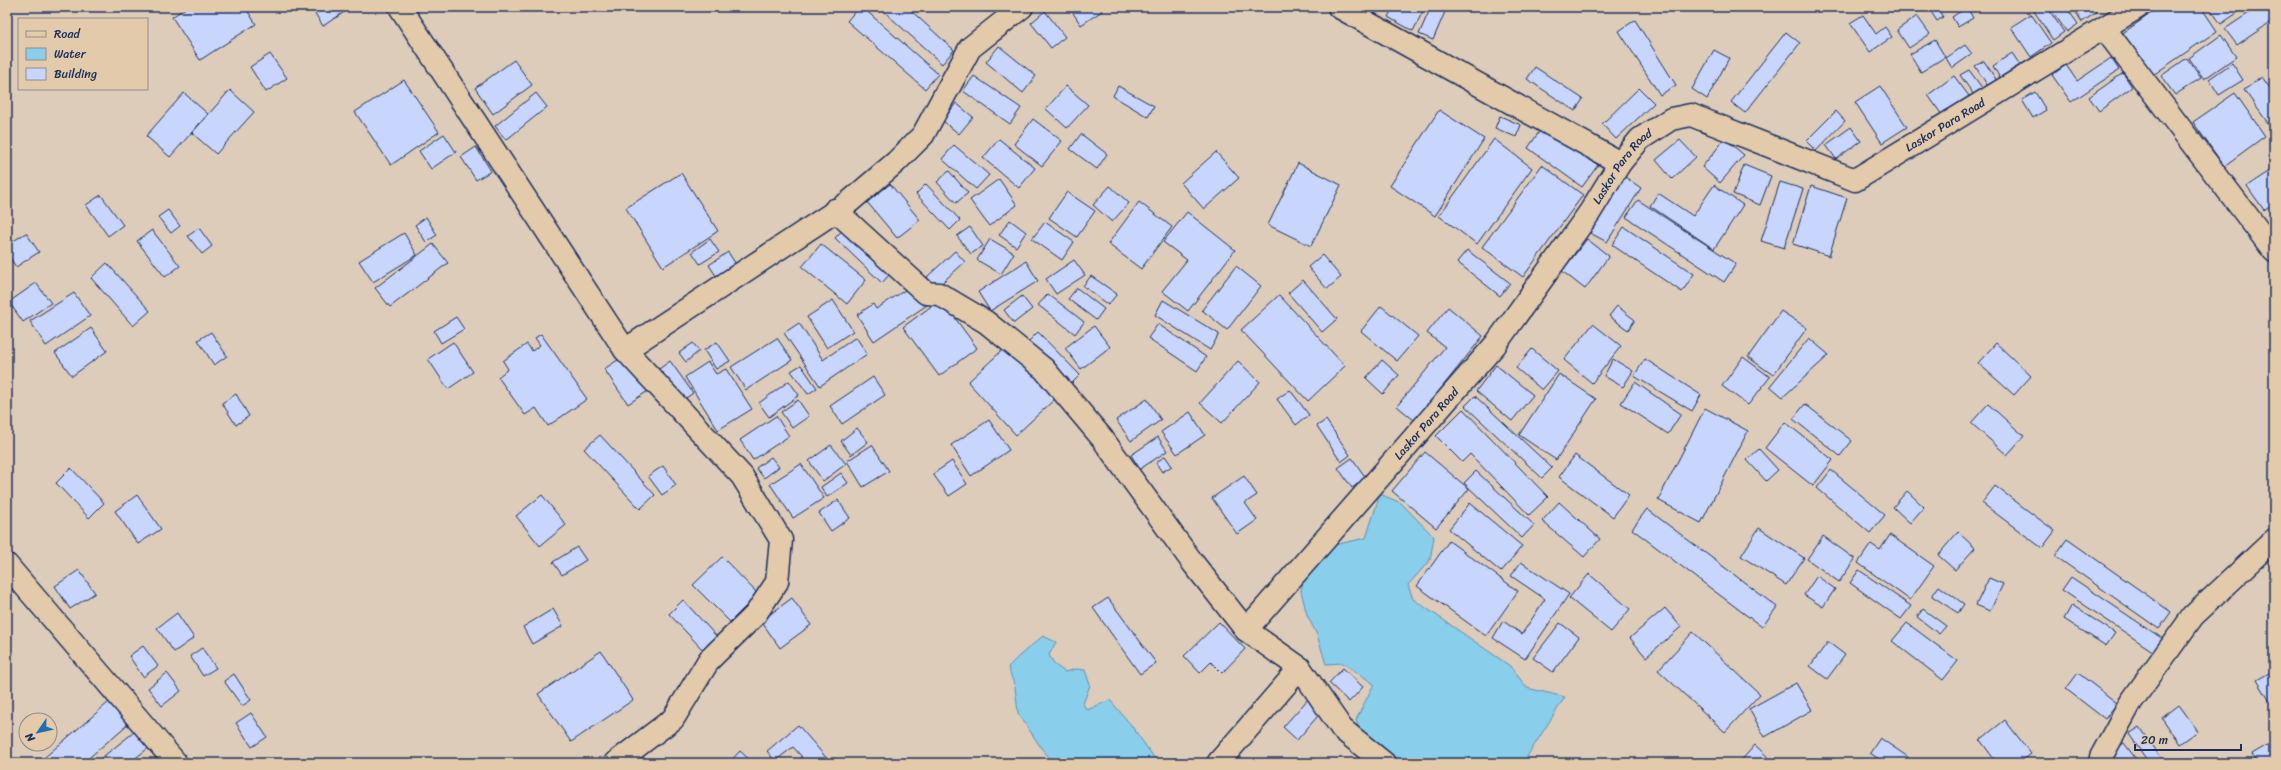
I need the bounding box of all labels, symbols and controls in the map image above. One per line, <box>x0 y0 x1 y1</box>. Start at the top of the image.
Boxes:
legend <box>18 18 148 90</box>
text: Road <box>54 23 81 45</box>
text: Water <box>54 43 87 65</box>
text: Building <box>54 63 97 85</box>
street label: Laskor Para Road <box>1901 91 1990 158</box>
street label: Laskor Para Road <box>1586 122 1657 209</box>
street label: Laskor Para Road <box>1388 382 1465 465</box>
north arrow <box>18 712 58 752</box>
scale bar <box>2135 726 2241 752</box>
text: N <box>20 729 41 747</box>
text: 20 m <box>2141 729 2168 751</box>

